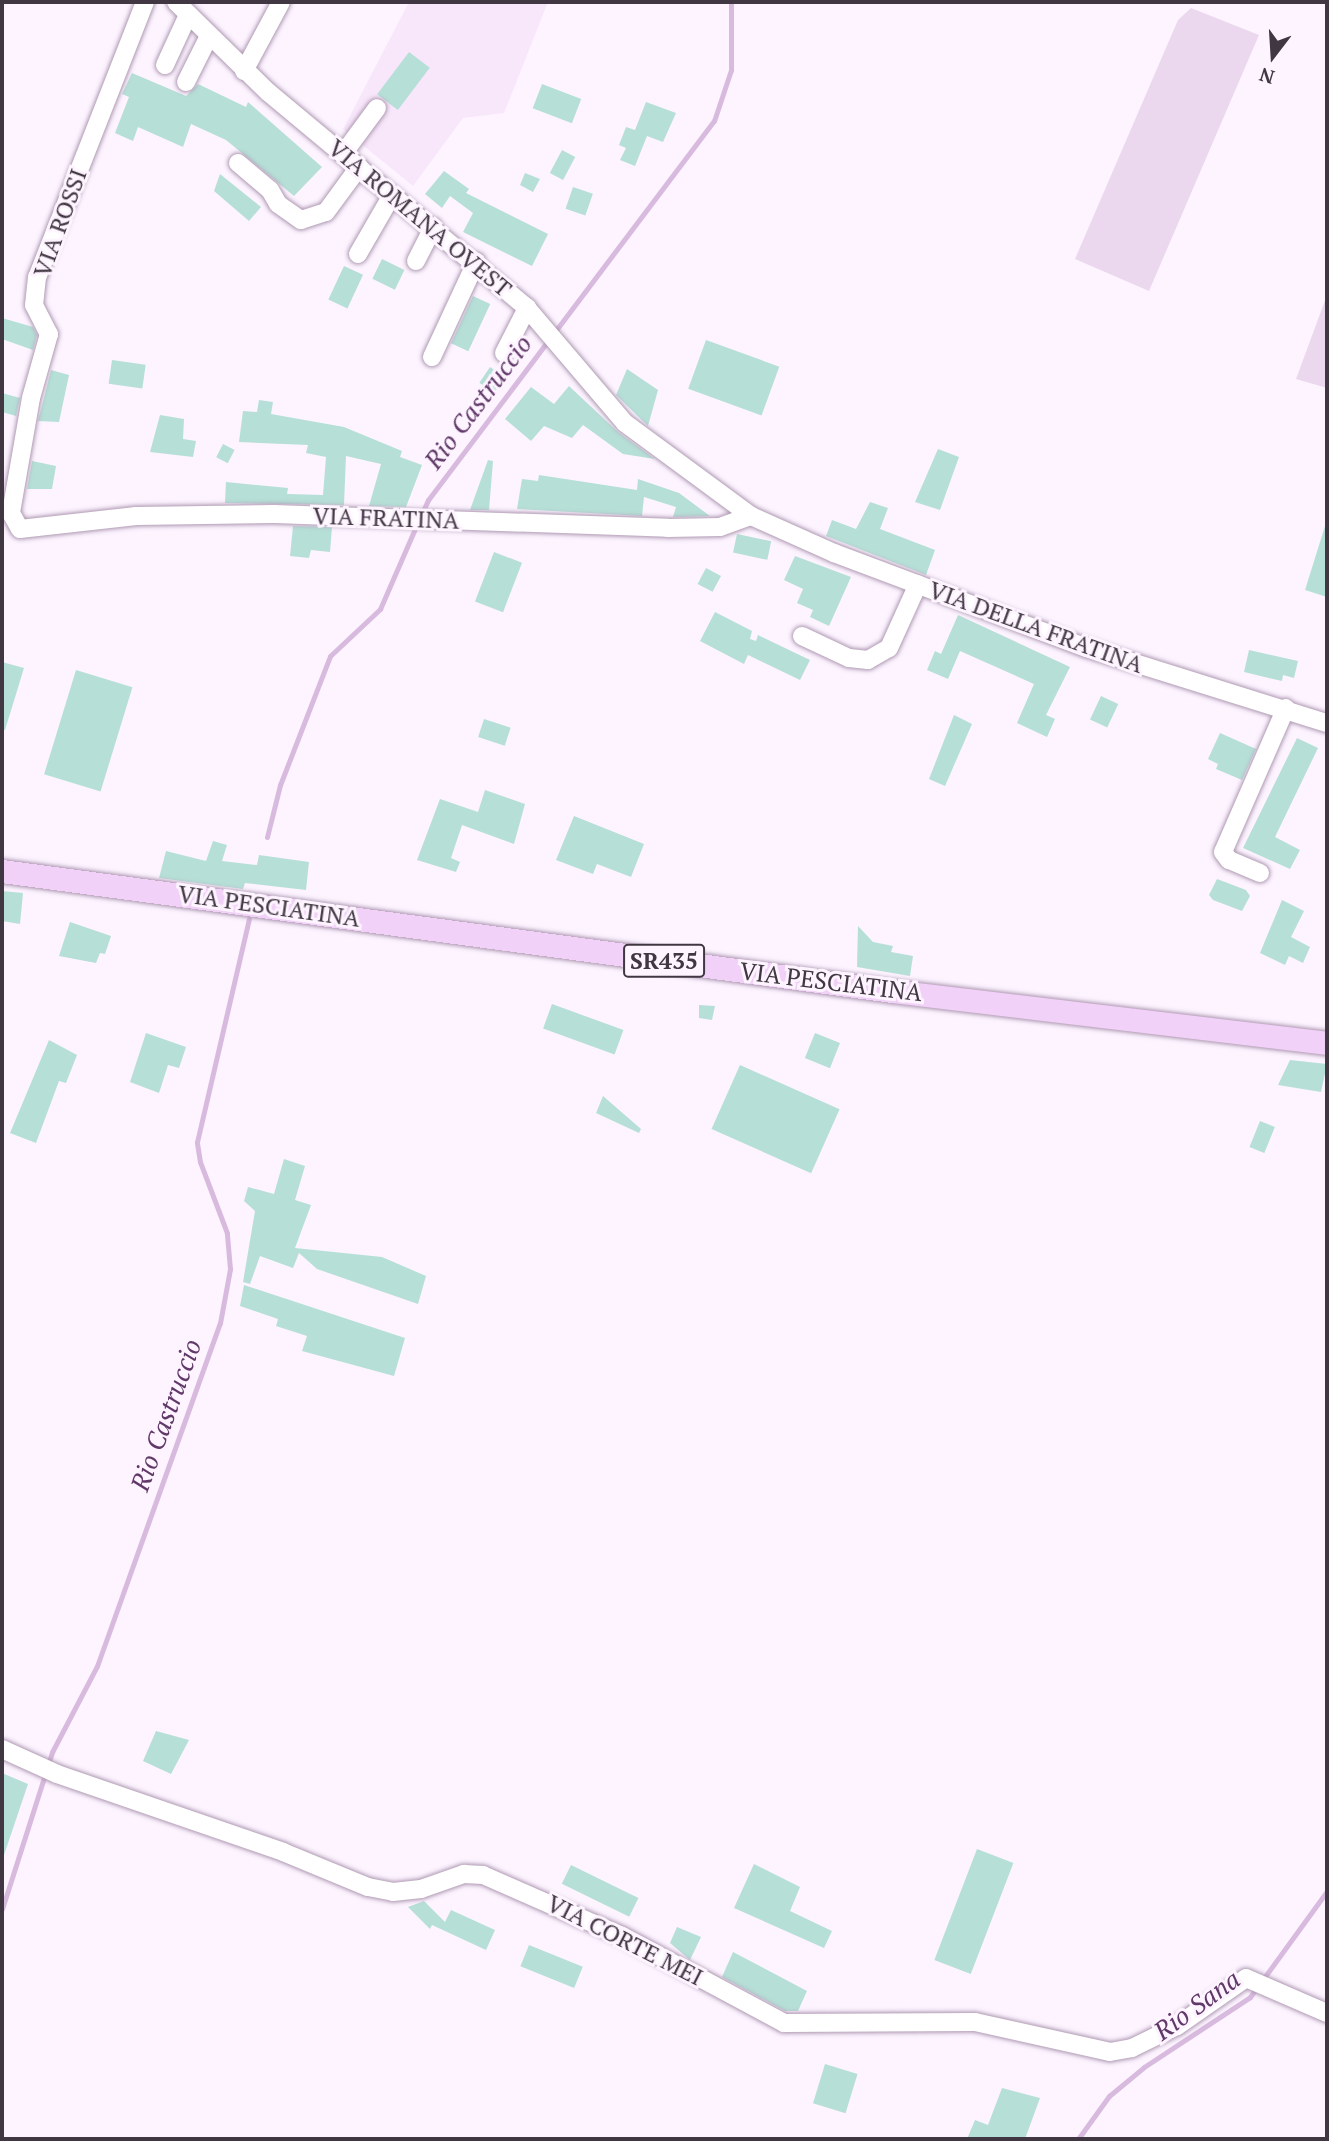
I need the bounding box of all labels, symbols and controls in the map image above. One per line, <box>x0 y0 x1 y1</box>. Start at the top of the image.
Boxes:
north arrow <box>1238 21 1308 91</box>
text: N <box>1256 63 1277 91</box>
street label: VIA ROMANA OVEST <box>322 133 518 303</box>
street label: VIA ROSSI <box>27 165 93 281</box>
water label: Rio Castruccio <box>418 329 538 475</box>
street label: VIA FRATINA <box>312 501 460 535</box>
street label: VIA DELLA FRATINA <box>925 575 1147 679</box>
street label: VIA PESCIATINA <box>176 879 362 933</box>
road number: SR435 <box>622 942 706 980</box>
street label: VIA PESCIATINA <box>738 957 924 1007</box>
water label: Rio Castruccio <box>124 1335 208 1495</box>
street label: VIA CORTE MEI <box>542 1888 708 1992</box>
water label: Rio Sana <box>1148 1963 1246 2047</box>

